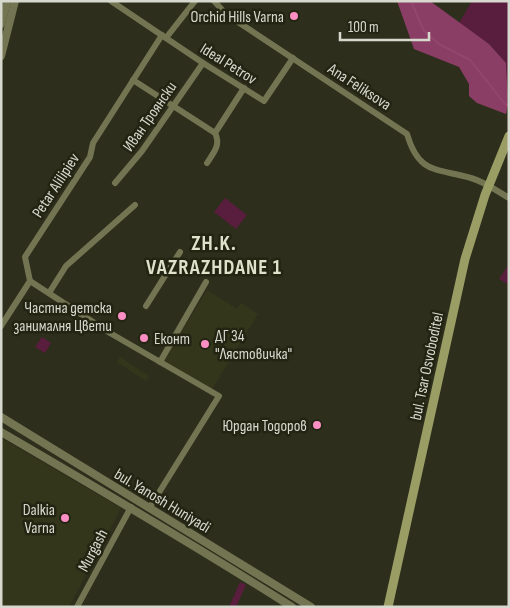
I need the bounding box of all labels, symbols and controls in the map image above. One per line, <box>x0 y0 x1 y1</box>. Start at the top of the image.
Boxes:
place label: Orchid Hills Varna <box>191 8 284 27</box>
marker: Orchid Hills Varna <box>288 10 300 22</box>
scale bar <box>340 10 429 42</box>
text: 100 m <box>348 18 379 37</box>
street label: Ideal Petrov <box>196 40 260 89</box>
street label: Ana Feliksova <box>323 59 394 115</box>
street label: Иван Троянски <box>119 78 181 155</box>
street label: Petar Alilipiev <box>28 150 84 222</box>
district label: ZH.K. VAZRAZHDANE 1 <box>146 231 282 280</box>
place label: Частна детска занималня Цвети <box>14 299 112 336</box>
marker: Частна детска занималня Цвети <box>116 310 128 322</box>
street label: bul. Tsar Osvoboditel <box>407 311 448 422</box>
place label: ДГ 34 "Лястовичка" <box>215 327 292 364</box>
place label: Еконт <box>154 330 190 349</box>
marker: Еконт <box>138 332 150 344</box>
marker: ДГ 34 "Лястовичка" <box>199 338 211 350</box>
place label: Юрдан Тодоров <box>222 417 307 436</box>
marker: Юрдан Тодоров <box>311 419 323 431</box>
street label: bul. Yanosh Huniyadi <box>111 465 214 538</box>
place label: Dalkia Varna <box>23 501 55 538</box>
marker: Dalkia Varna <box>59 512 71 524</box>
street label: Murgash <box>74 526 112 575</box>

